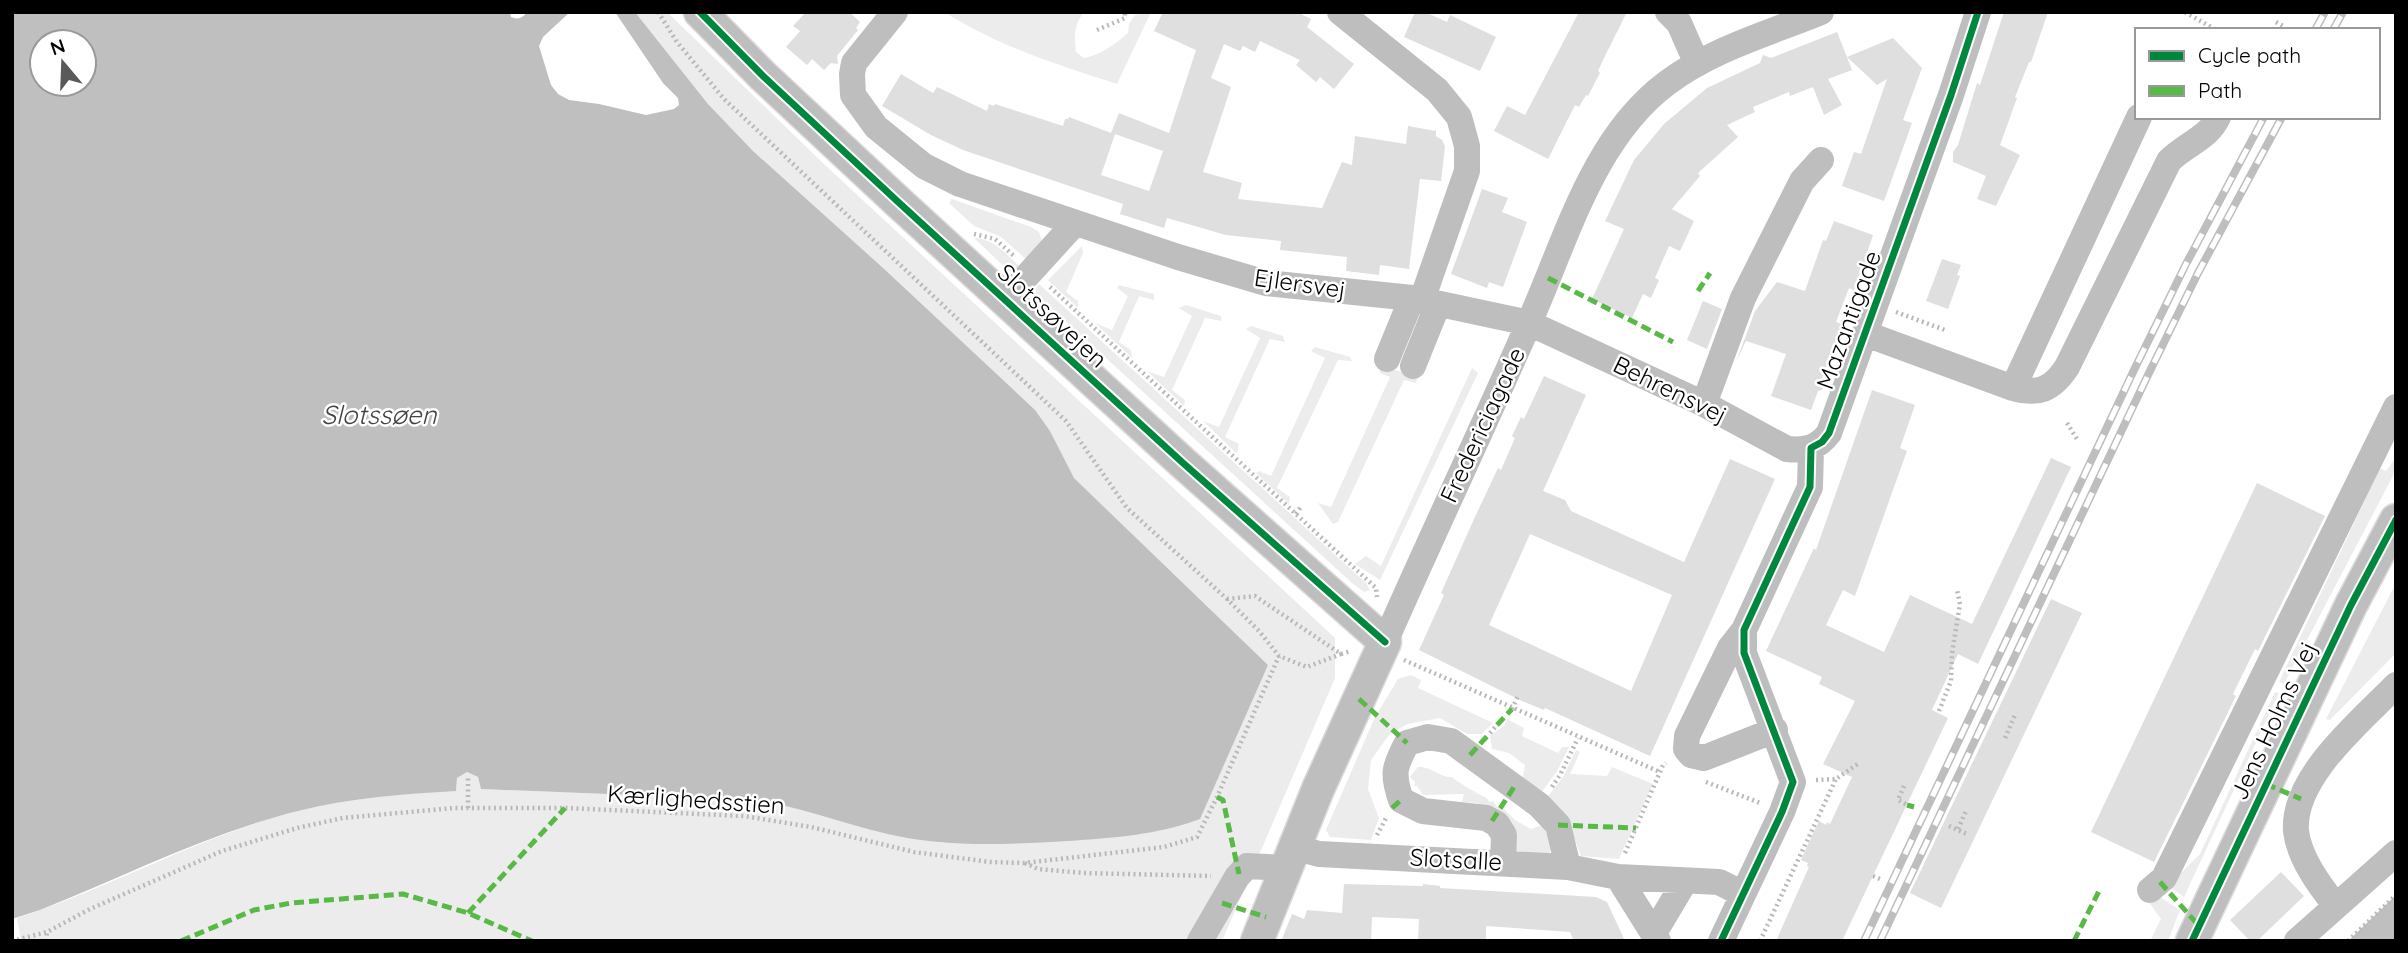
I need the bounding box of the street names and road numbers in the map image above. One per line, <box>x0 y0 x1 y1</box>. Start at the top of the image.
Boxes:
street label: Mazantigade <box>1809 246 1887 393</box>
street label: Slotssøvejen <box>992 257 1114 374</box>
street label: Ejlersvej <box>1252 262 1348 304</box>
street label: Fredericiagade <box>1433 342 1531 507</box>
street label: Behrensvej <box>1609 349 1732 430</box>
street label: Jens Holms Vej <box>2223 637 2323 805</box>
street label: Kærlighedsstien <box>606 778 786 820</box>
street label: Slotsalle <box>1409 842 1503 876</box>

